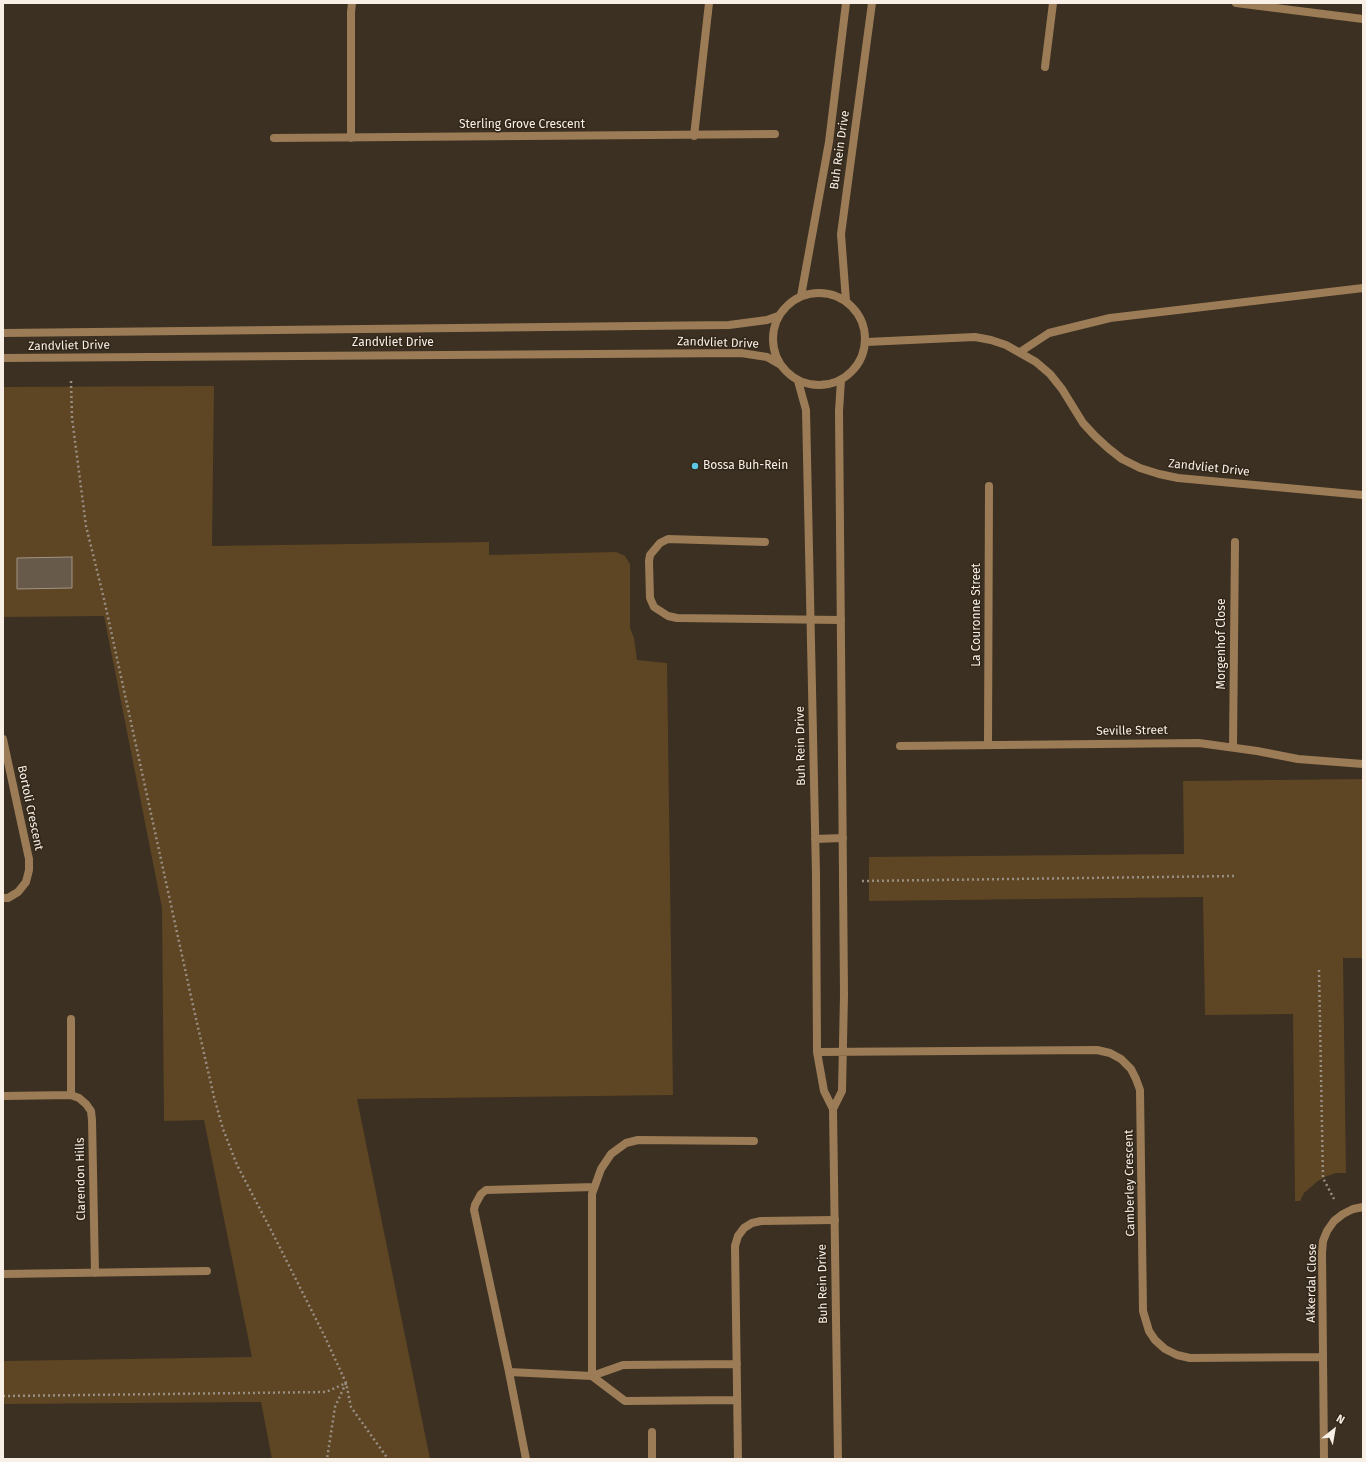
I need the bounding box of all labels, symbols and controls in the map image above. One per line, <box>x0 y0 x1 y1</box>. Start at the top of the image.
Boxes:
street label: Buh Rein Drive <box>827 109 853 191</box>
street label: Sterling Grove Crescent <box>459 118 585 132</box>
street label: Zandvliet Drive <box>677 334 759 352</box>
street label: Zandvliet Drive <box>352 336 434 350</box>
street label: Zandvliet Drive <box>28 338 110 354</box>
street label: Zandvliet Drive <box>1168 457 1250 479</box>
place label: Bossa Buh-Rein <box>703 459 788 473</box>
marker: Bossa Buh-Rein <box>690 461 700 471</box>
street label: La Couronne Street <box>970 563 984 667</box>
street label: Morgenhof Close <box>1215 599 1229 689</box>
street label: Buh Rein Drive <box>793 706 809 786</box>
street label: Seville Street <box>1096 723 1168 739</box>
street label: Bortoli Crescent <box>14 764 46 852</box>
street label: Camberley Crescent <box>1122 1129 1138 1237</box>
street label: Clarendon Hills <box>73 1137 89 1221</box>
street label: Akkerdal Close <box>1304 1243 1320 1323</box>
street label: Buh Rein Drive <box>815 1244 831 1324</box>
north arrow <box>1314 1410 1354 1450</box>
text: N <box>1334 1412 1347 1427</box>

